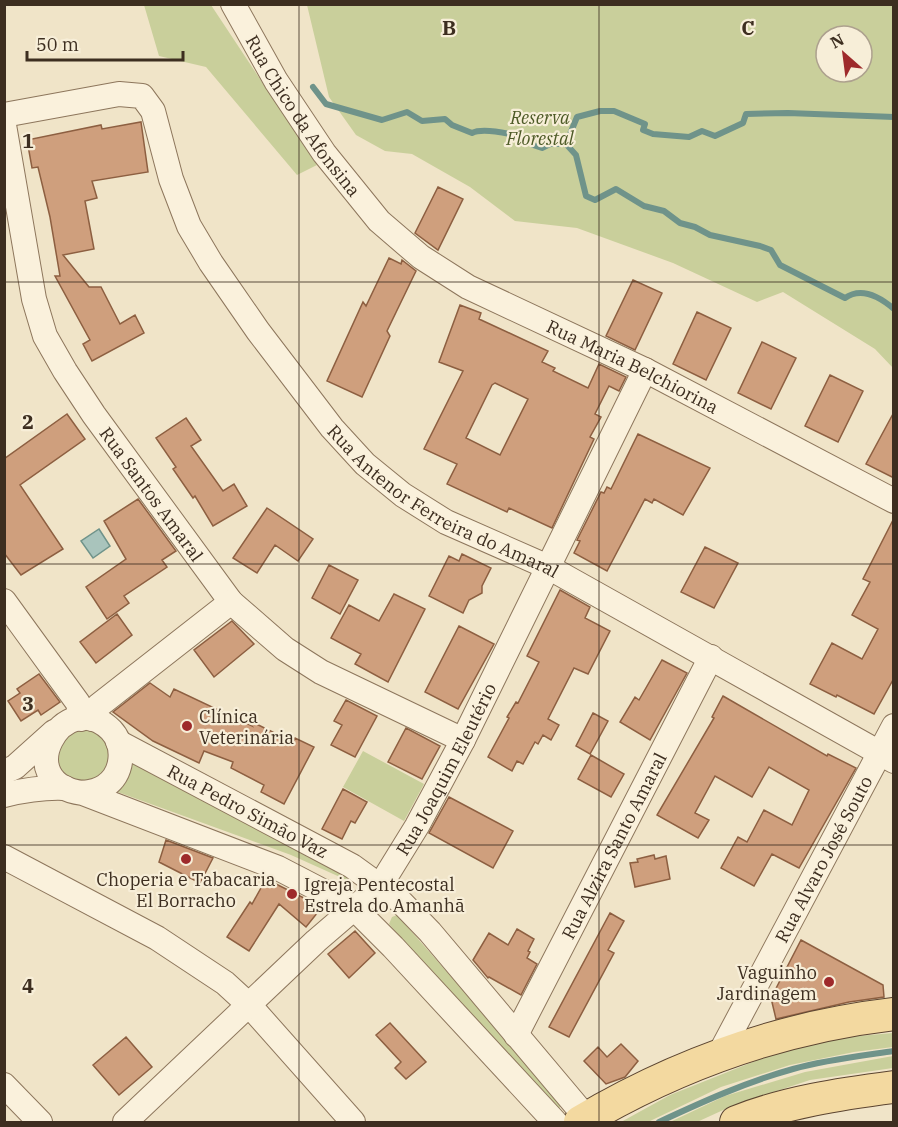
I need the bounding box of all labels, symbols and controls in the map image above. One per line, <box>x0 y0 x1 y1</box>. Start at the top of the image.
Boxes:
text: B <box>442 14 456 41</box>
text: C <box>741 14 755 41</box>
scale bar <box>27 24 183 62</box>
north arrow <box>814 24 874 84</box>
text: N <box>827 29 847 53</box>
street label: Rua Chico da Afonsina <box>241 31 366 201</box>
text: 50 m <box>36 33 79 56</box>
park label: Reserva Florestal <box>505 106 575 150</box>
text: 1 <box>22 127 34 154</box>
street label: Rua Maria Belchiorina <box>543 314 723 418</box>
text: 2 <box>22 408 34 435</box>
street label: Rua Antenor Ferreira do Amaral <box>323 419 563 582</box>
street label: Rua Santos Amaral <box>95 422 209 566</box>
street label: Rua Joaquim Eleutério <box>390 679 501 859</box>
text: 3 <box>22 690 34 717</box>
place label: Clínica Veterinária <box>199 705 294 749</box>
marker: Clínica Veterinária <box>180 719 194 733</box>
street label: Rua Alzira Santo Amaral <box>556 749 671 943</box>
street label: Rua Pedro Simão Vaz <box>164 759 332 863</box>
street label: Rua Alvaro José Souto <box>770 772 877 946</box>
marker: Choperia e Tabacaria El Borracho <box>179 852 193 866</box>
place label: Choperia e Tabacaria El Borracho <box>96 868 276 912</box>
place label: Igreja Pentecostal Estrela do Amanhã <box>304 873 465 917</box>
marker: Igreja Pentecostal Estrela do Amanhã <box>285 887 299 901</box>
place label: Vaguinho Jardinagem <box>717 961 817 1005</box>
text: 4 <box>22 972 34 999</box>
marker: Vaguinho Jardinagem <box>822 975 836 989</box>

